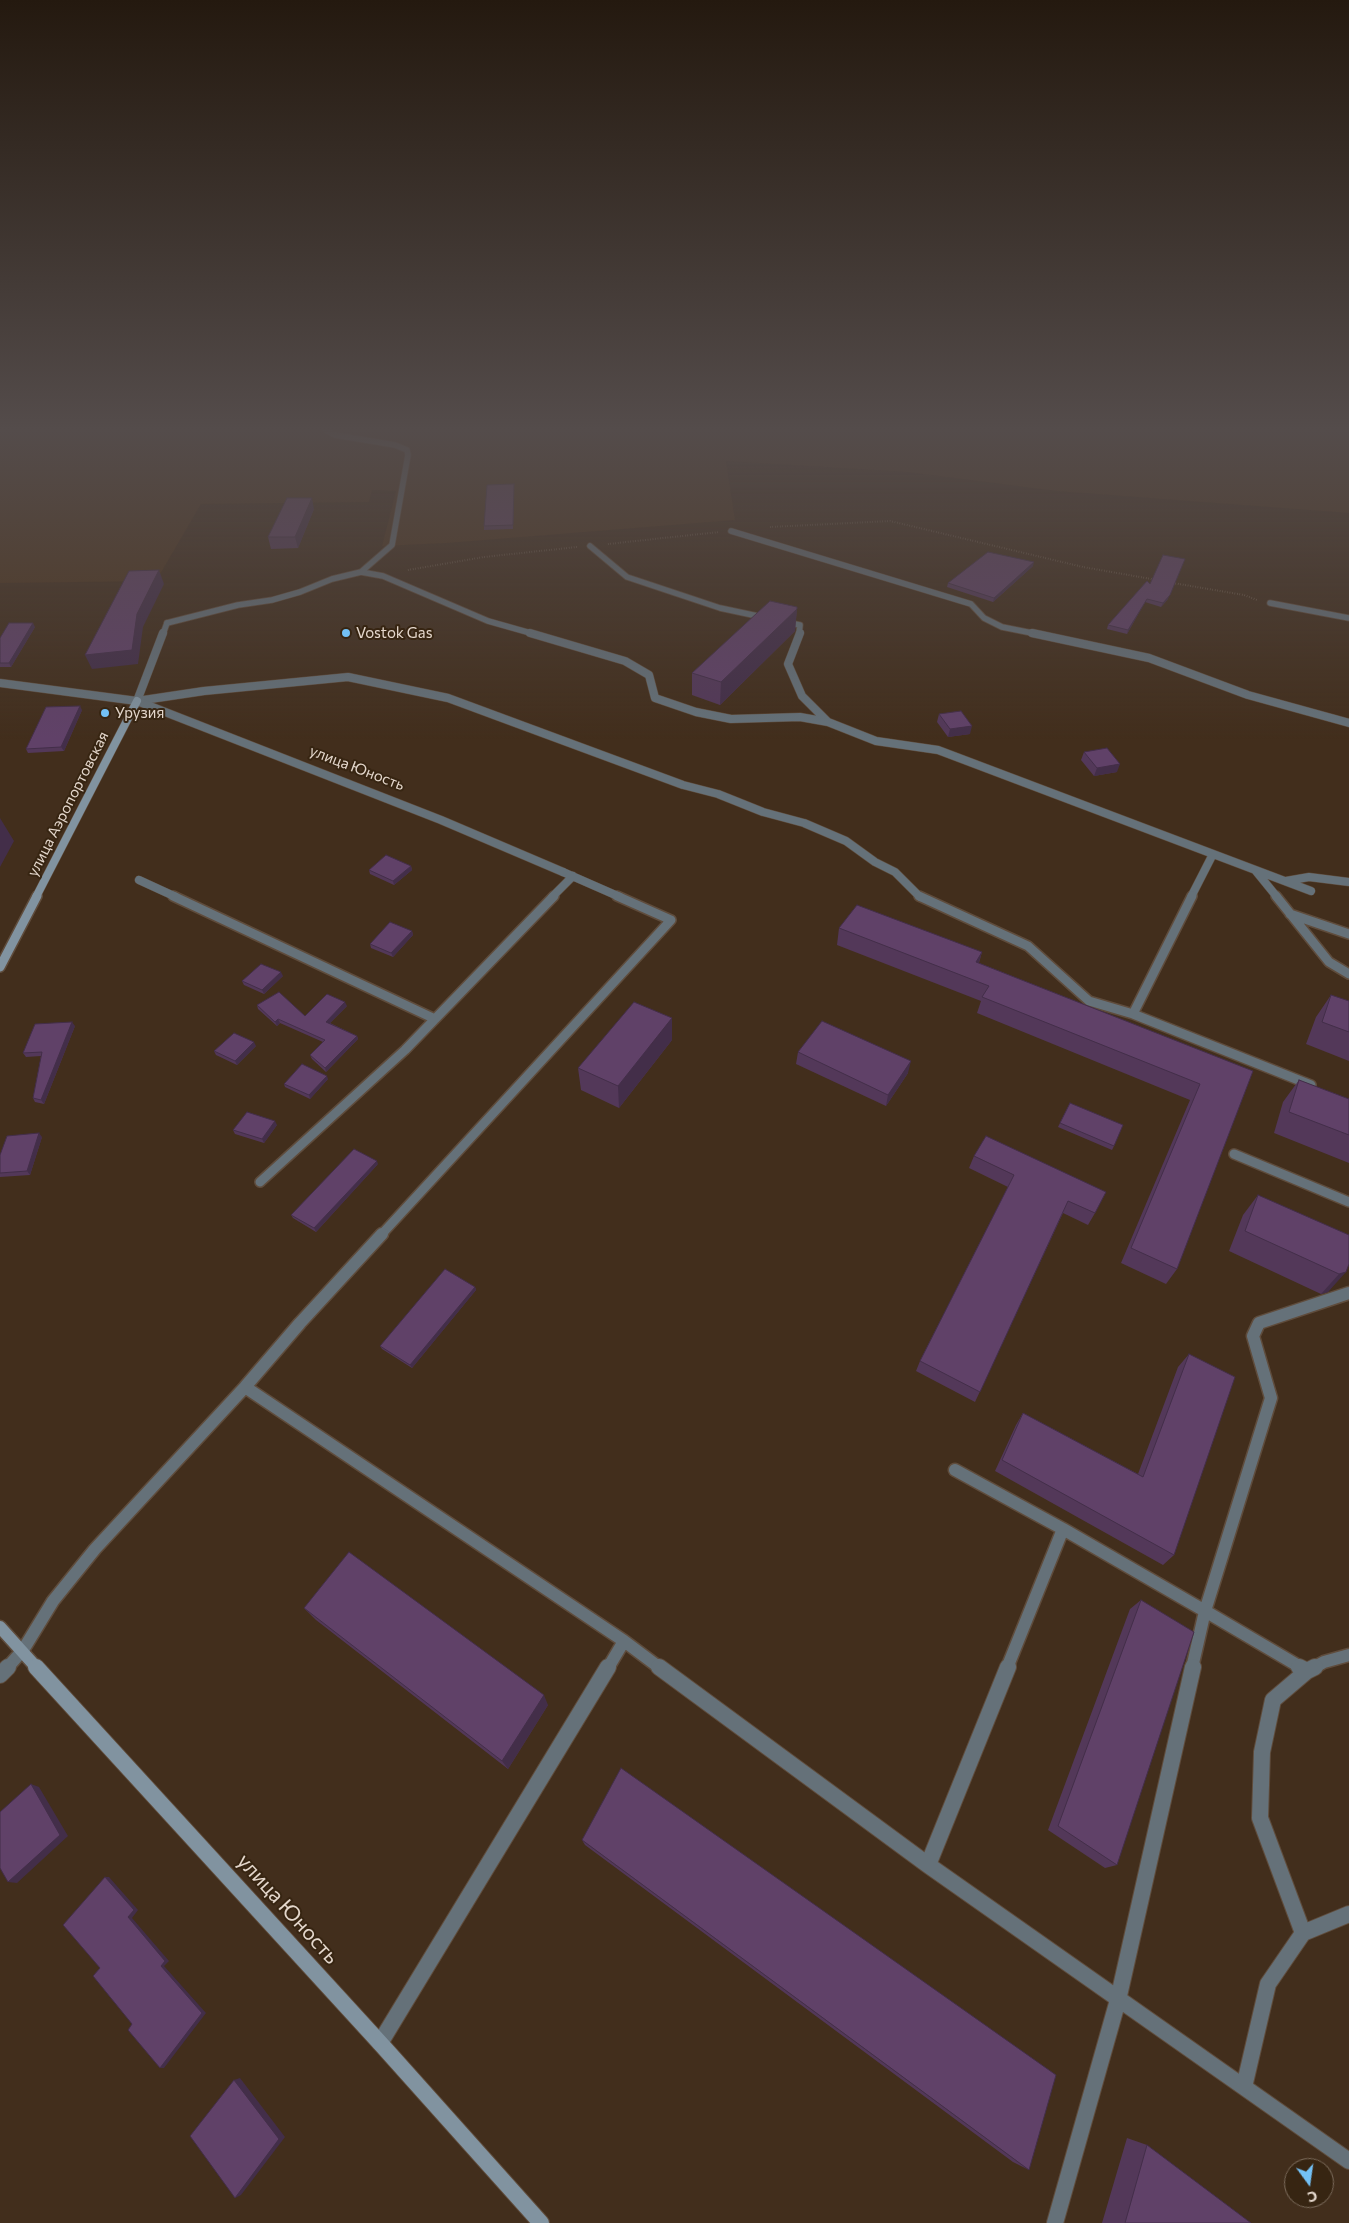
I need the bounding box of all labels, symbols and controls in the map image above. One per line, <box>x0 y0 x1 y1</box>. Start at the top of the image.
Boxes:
place label: Vostok Gas <box>356 624 433 642</box>
marker: Vostok Gas <box>340 627 352 639</box>
place label: Урузия <box>115 704 164 722</box>
marker: Урузия <box>99 707 111 719</box>
street label: улица Аэропортовская <box>24 728 112 880</box>
street label: улица Юность <box>307 742 407 794</box>
street label: улица Юность <box>232 1849 344 1969</box>
north arrow <box>1284 2158 1334 2208</box>
text: С <box>1306 2188 1319 2206</box>

